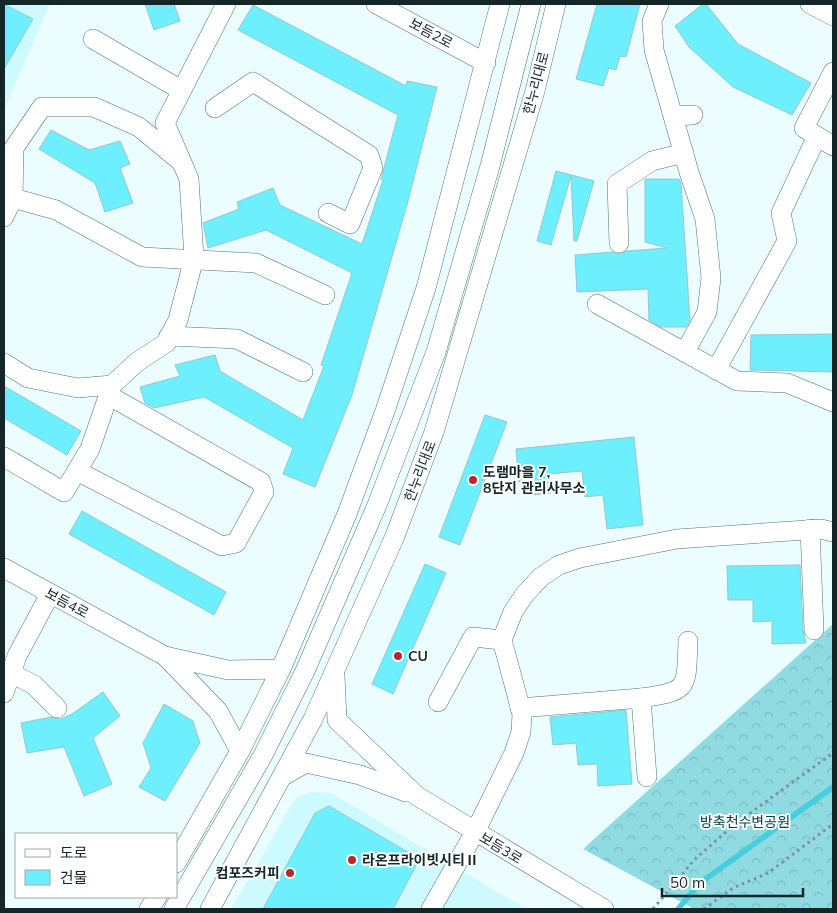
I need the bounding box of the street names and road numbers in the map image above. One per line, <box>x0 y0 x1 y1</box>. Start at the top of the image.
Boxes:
street label: 보듬2로 <box>406 14 456 52</box>
street label: 한누리대로 <box>519 49 553 116</box>
street label: 한누리대로 <box>400 438 440 504</box>
street label: 보듬4로 <box>42 584 92 622</box>
street label: 보듬3로 <box>476 828 526 868</box>

